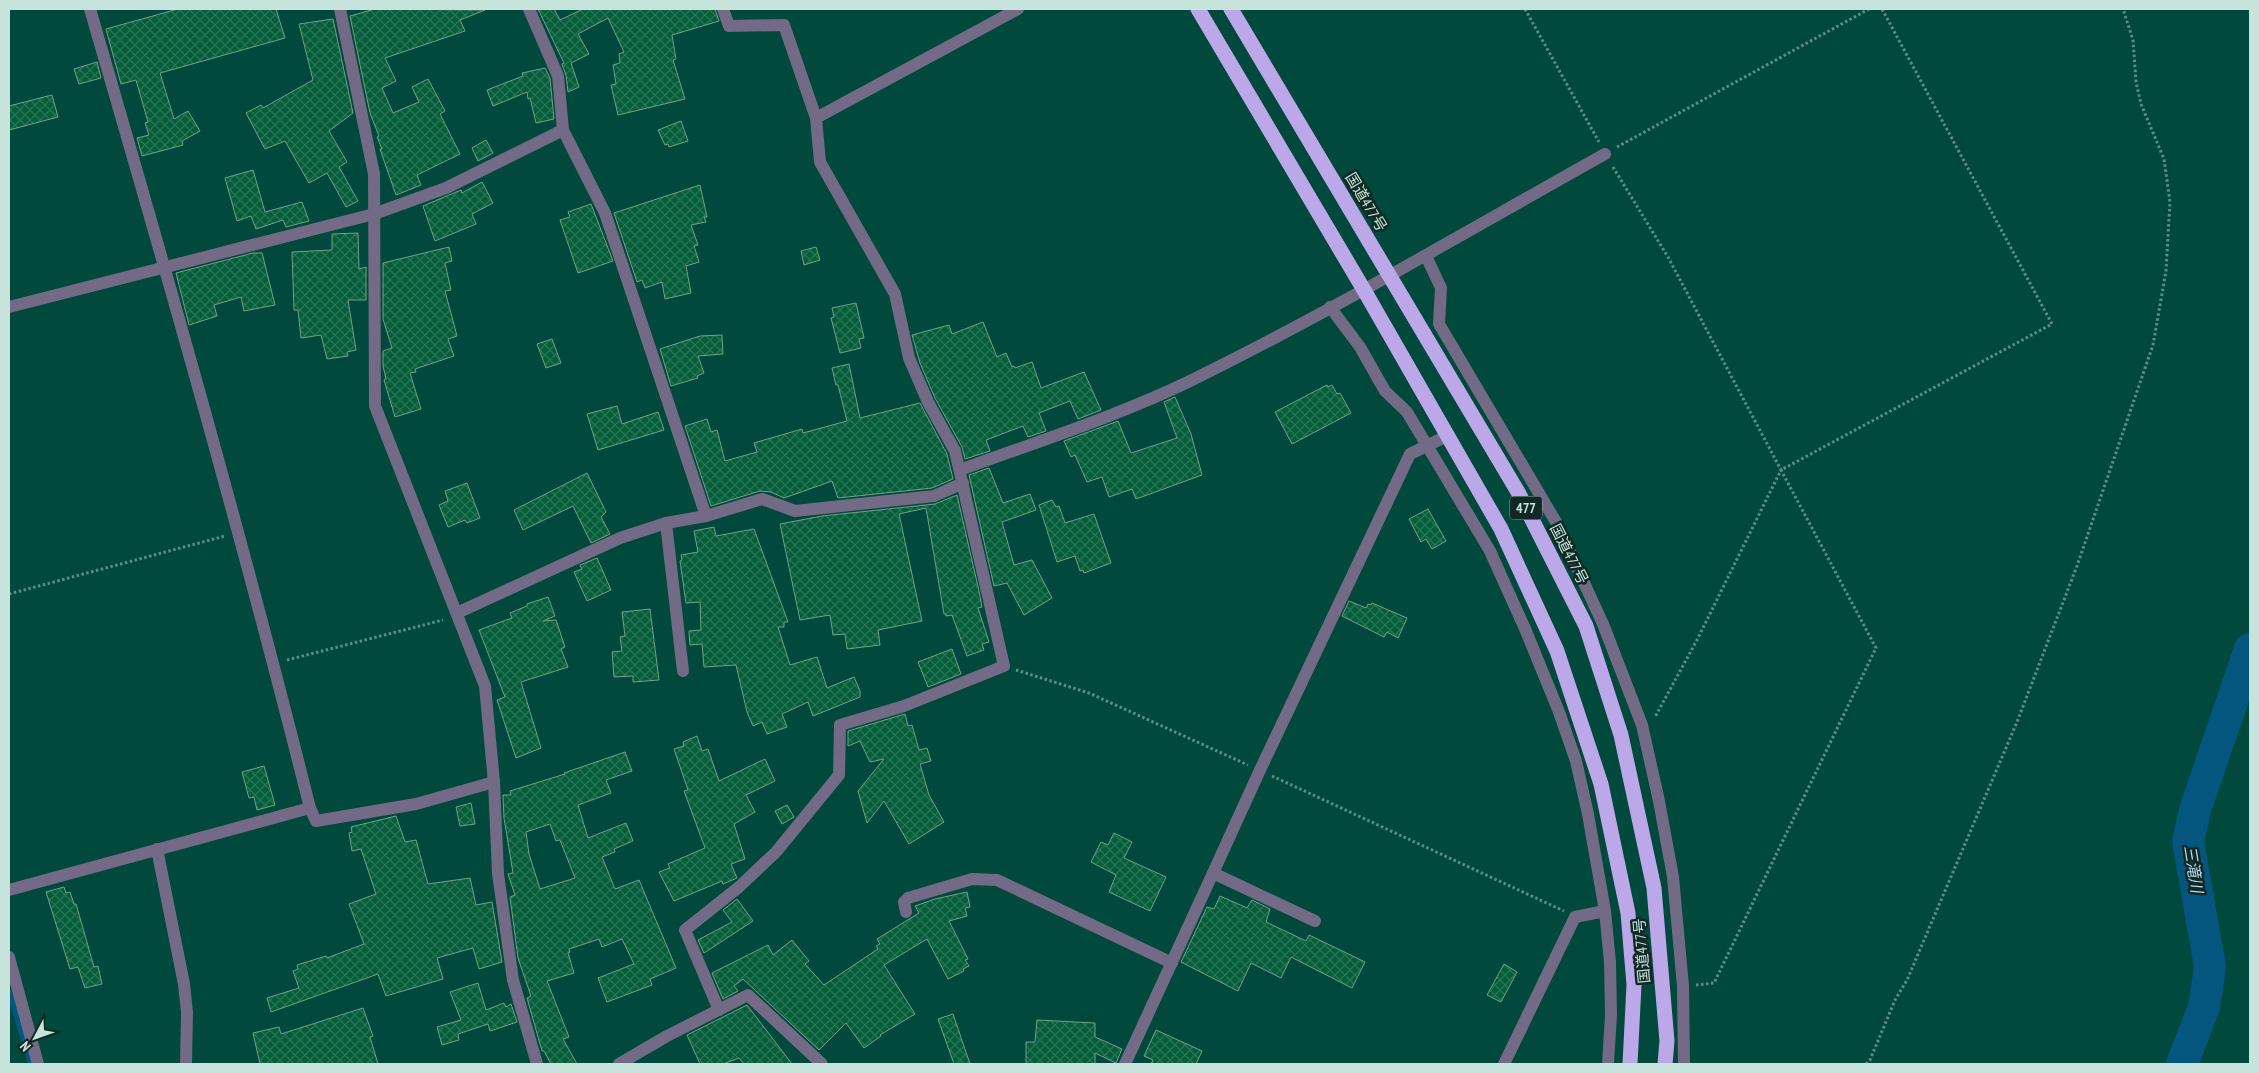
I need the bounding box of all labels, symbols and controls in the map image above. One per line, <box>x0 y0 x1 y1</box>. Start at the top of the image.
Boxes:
street label: 国道477号 <box>1341 169 1391 235</box>
road number: 477 <box>1510 496 1542 520</box>
street label: 国道477号 <box>1546 520 1593 587</box>
water label: 三滝川 <box>2180 844 2208 896</box>
street label: 国道477号 <box>1629 918 1654 984</box>
north arrow <box>10 1013 60 1063</box>
text: N <box>16 1038 34 1055</box>

